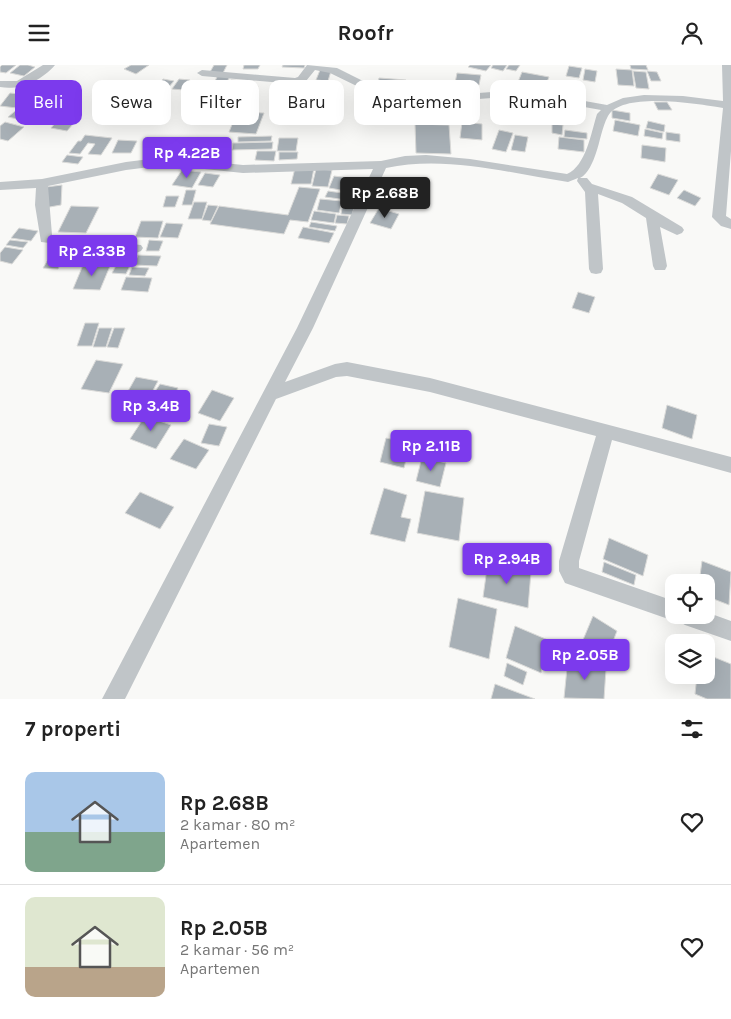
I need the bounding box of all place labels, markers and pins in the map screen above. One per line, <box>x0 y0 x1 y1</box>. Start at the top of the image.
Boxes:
pin: Rp 4.22B <box>135 137 239 179</box>
pin: Rp 2.68B <box>333 177 437 219</box>
pin: Rp 2.33B <box>40 235 144 277</box>
pin: Rp 3.4B <box>105 389 197 432</box>
pin: Rp 2.11B <box>379 429 483 472</box>
pin: Rp 2.94B <box>455 543 559 585</box>
pin: Rp 2.05B <box>533 639 637 681</box>

